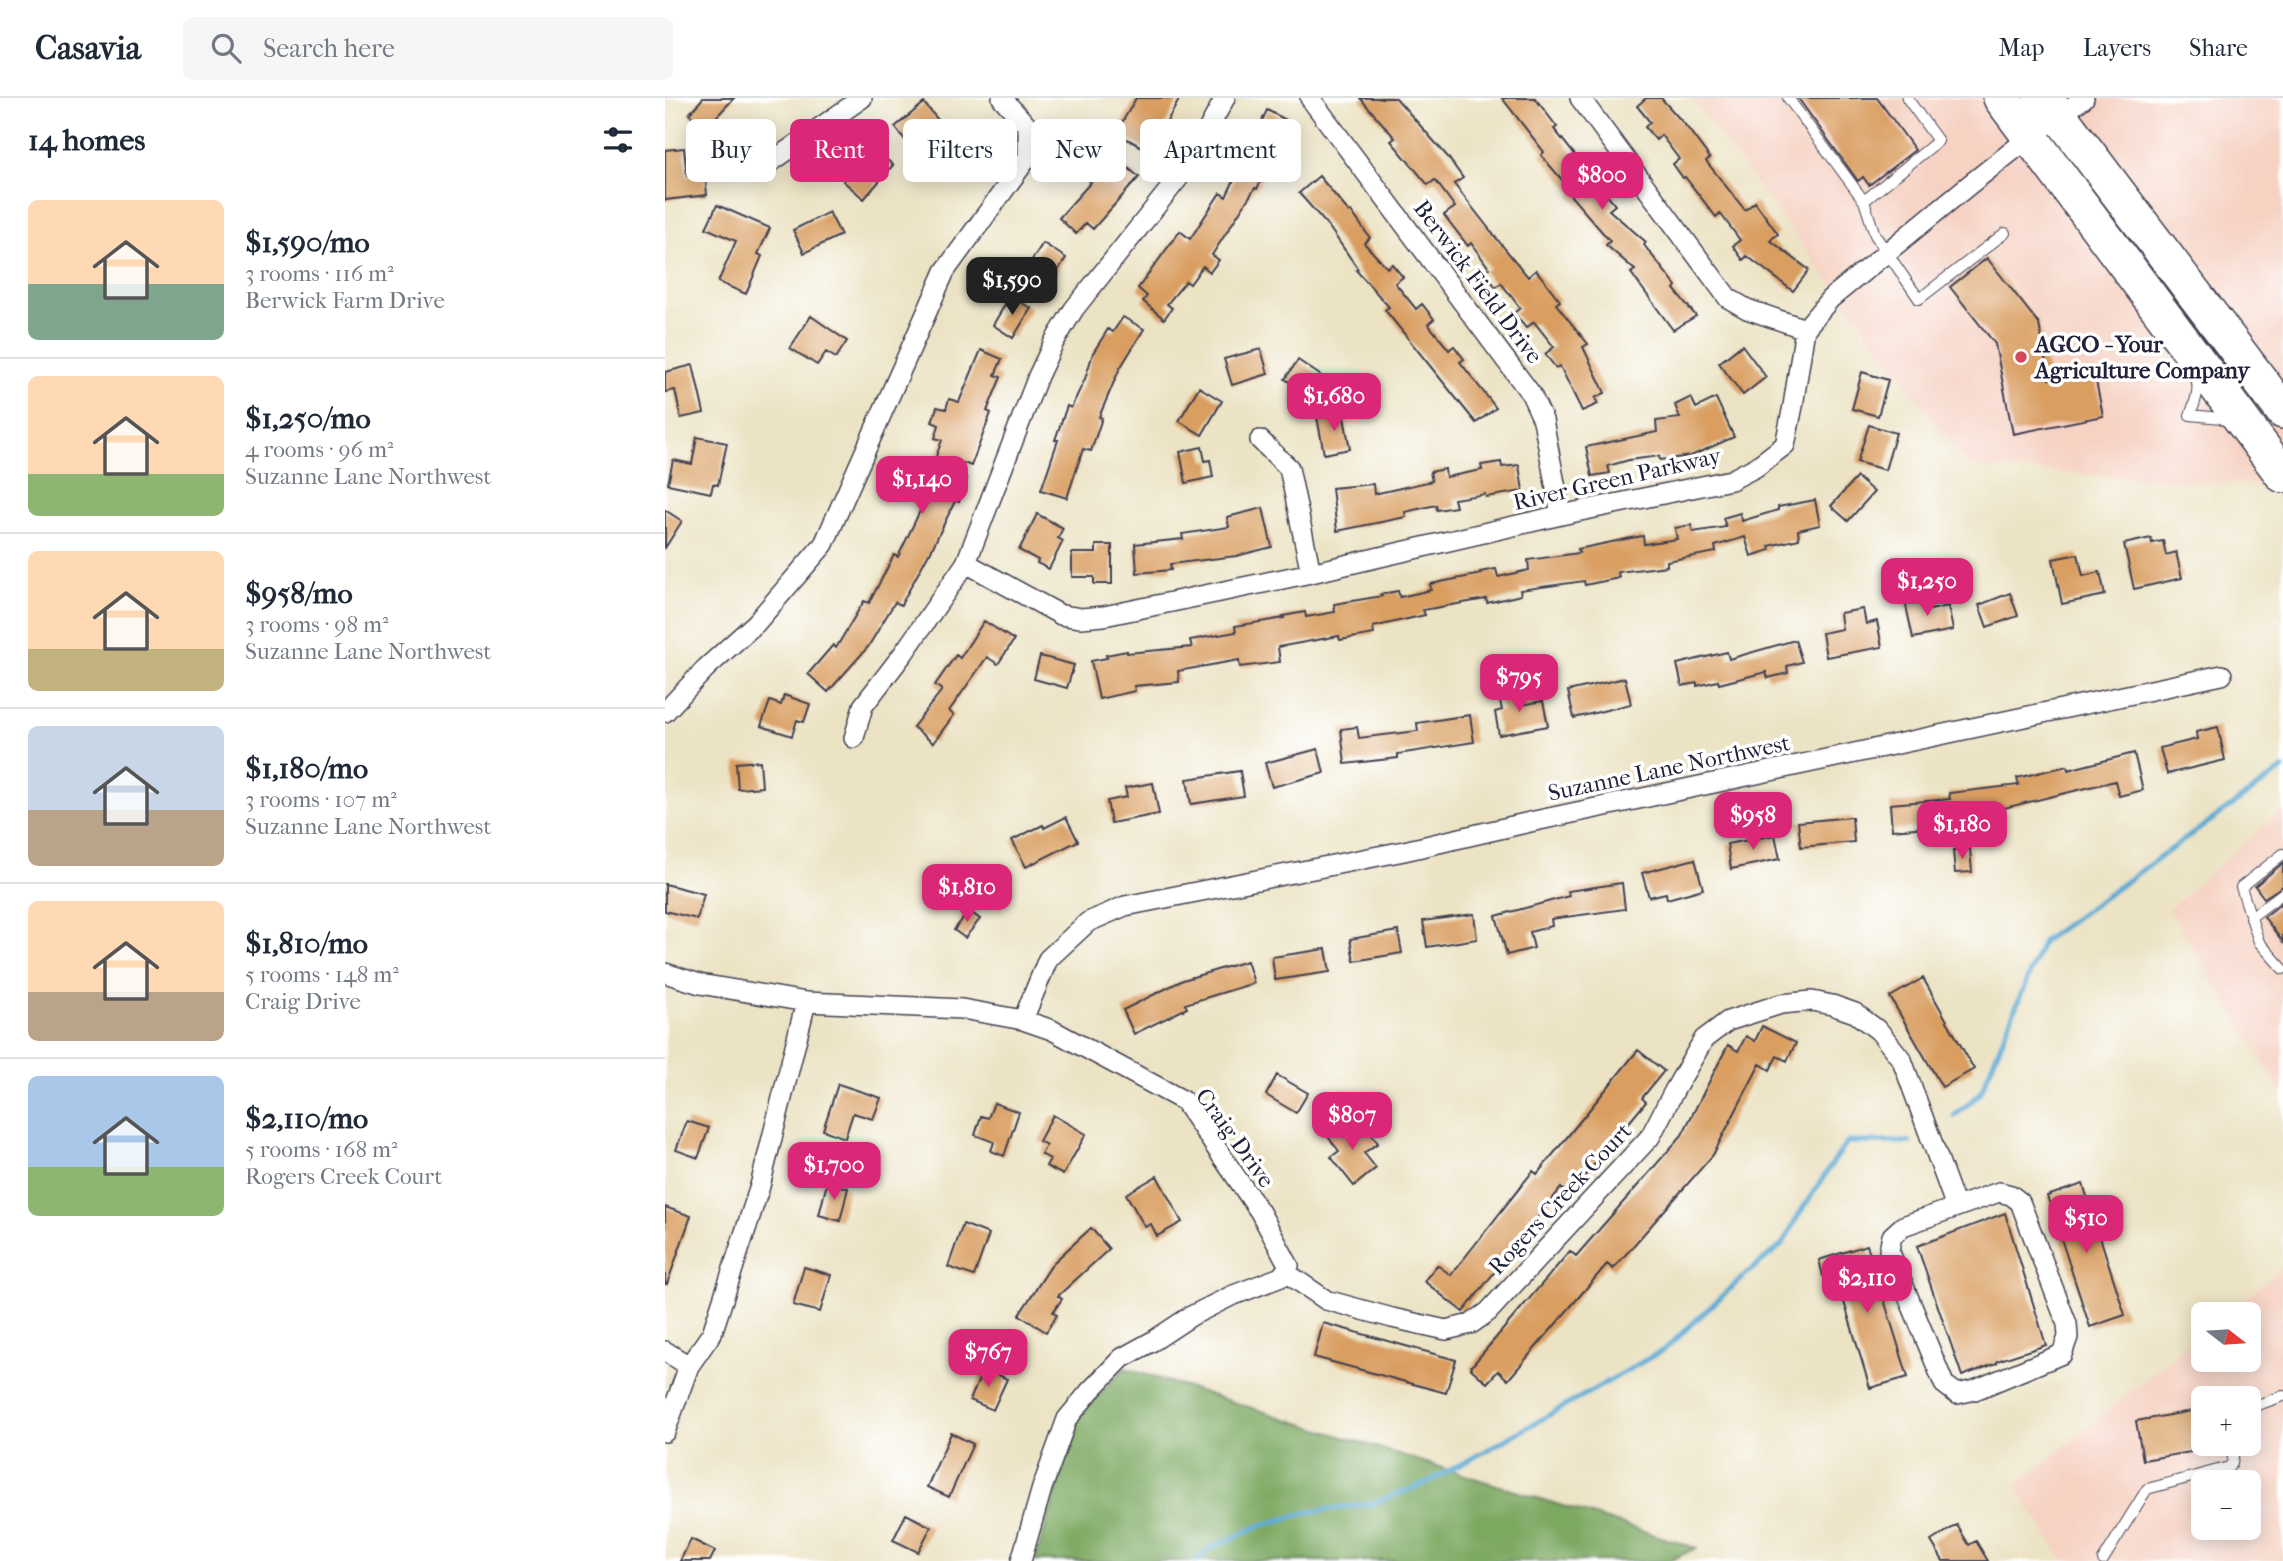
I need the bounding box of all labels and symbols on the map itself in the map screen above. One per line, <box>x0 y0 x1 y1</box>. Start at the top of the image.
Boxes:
pin: $800 <box>1561 152 1643 212</box>
street label: Berwick Field Drive <box>1408 195 1548 369</box>
pin: $1,590 <box>955 258 1069 317</box>
place label: AGCO - Your Agriculture Company <box>2033 331 2251 384</box>
marker: AGCO - Your Agriculture Company <box>2013 349 2029 365</box>
pin: $1,680 <box>1277 374 1391 433</box>
street label: River Green Parkway <box>1511 442 1724 516</box>
pin: $1,140 <box>865 456 979 516</box>
pin: $1,250 <box>1870 559 1984 618</box>
pin: $795 <box>1478 654 1560 714</box>
street label: Suzanne Lane Northwest <box>1546 729 1792 807</box>
pin: $958 <box>1712 792 1794 852</box>
pin: $1,180 <box>1905 802 2019 861</box>
pin: $1,810 <box>910 864 1024 924</box>
street label: Craig Drive <box>1190 1083 1280 1193</box>
pin: $807 <box>1311 1093 1393 1152</box>
street label: Rogers Creek Court <box>1483 1118 1637 1280</box>
pin: $1,700 <box>777 1142 891 1202</box>
pin: $510 <box>2045 1196 2127 1255</box>
pin: $2,110 <box>1810 1256 1924 1315</box>
north arrow <box>2191 1302 2261 1372</box>
pin: $767 <box>947 1330 1029 1389</box>

